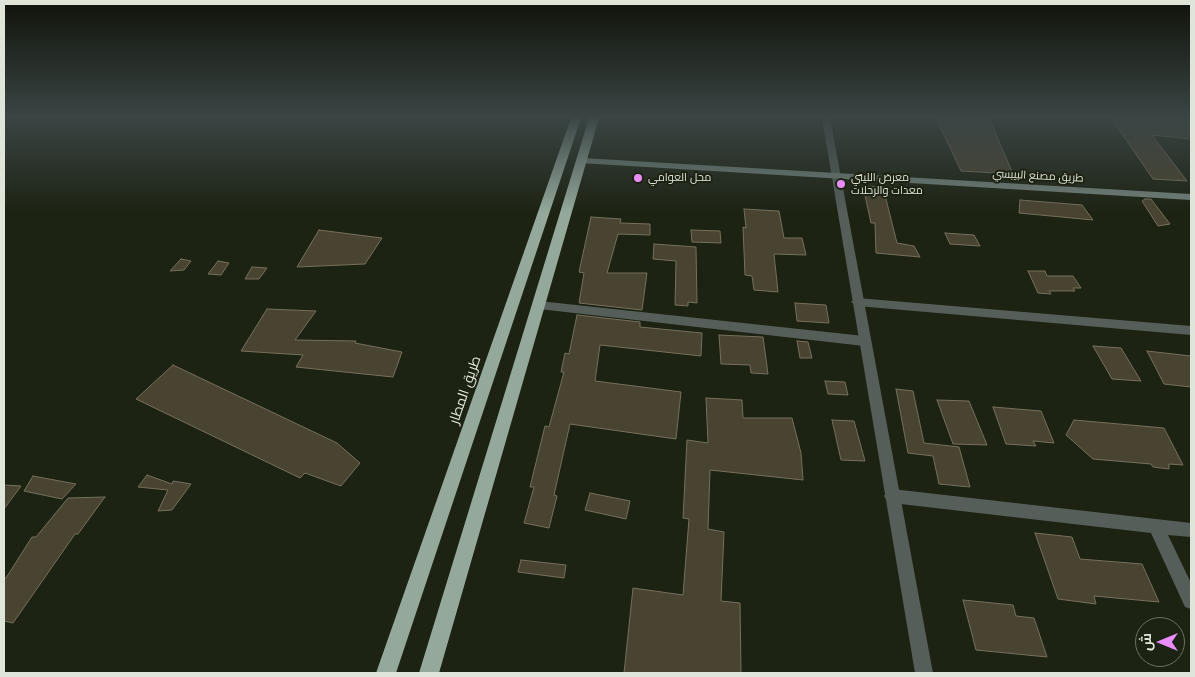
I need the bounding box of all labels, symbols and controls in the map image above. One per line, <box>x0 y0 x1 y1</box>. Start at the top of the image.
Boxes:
street label: طريق مصنع البيبسي <box>992 167 1084 185</box>
place label: محل العوامي <box>648 171 711 185</box>
place label: معرض الليتي معدات والرحلات <box>851 171 923 197</box>
marker: محل العوامي <box>632 172 644 184</box>
marker: معرض الليتي معدات والرحلات <box>835 178 847 190</box>
street label: طريق المطار <box>445 354 485 426</box>
north arrow <box>1135 617 1185 667</box>
text: ش <box>1137 633 1155 651</box>

